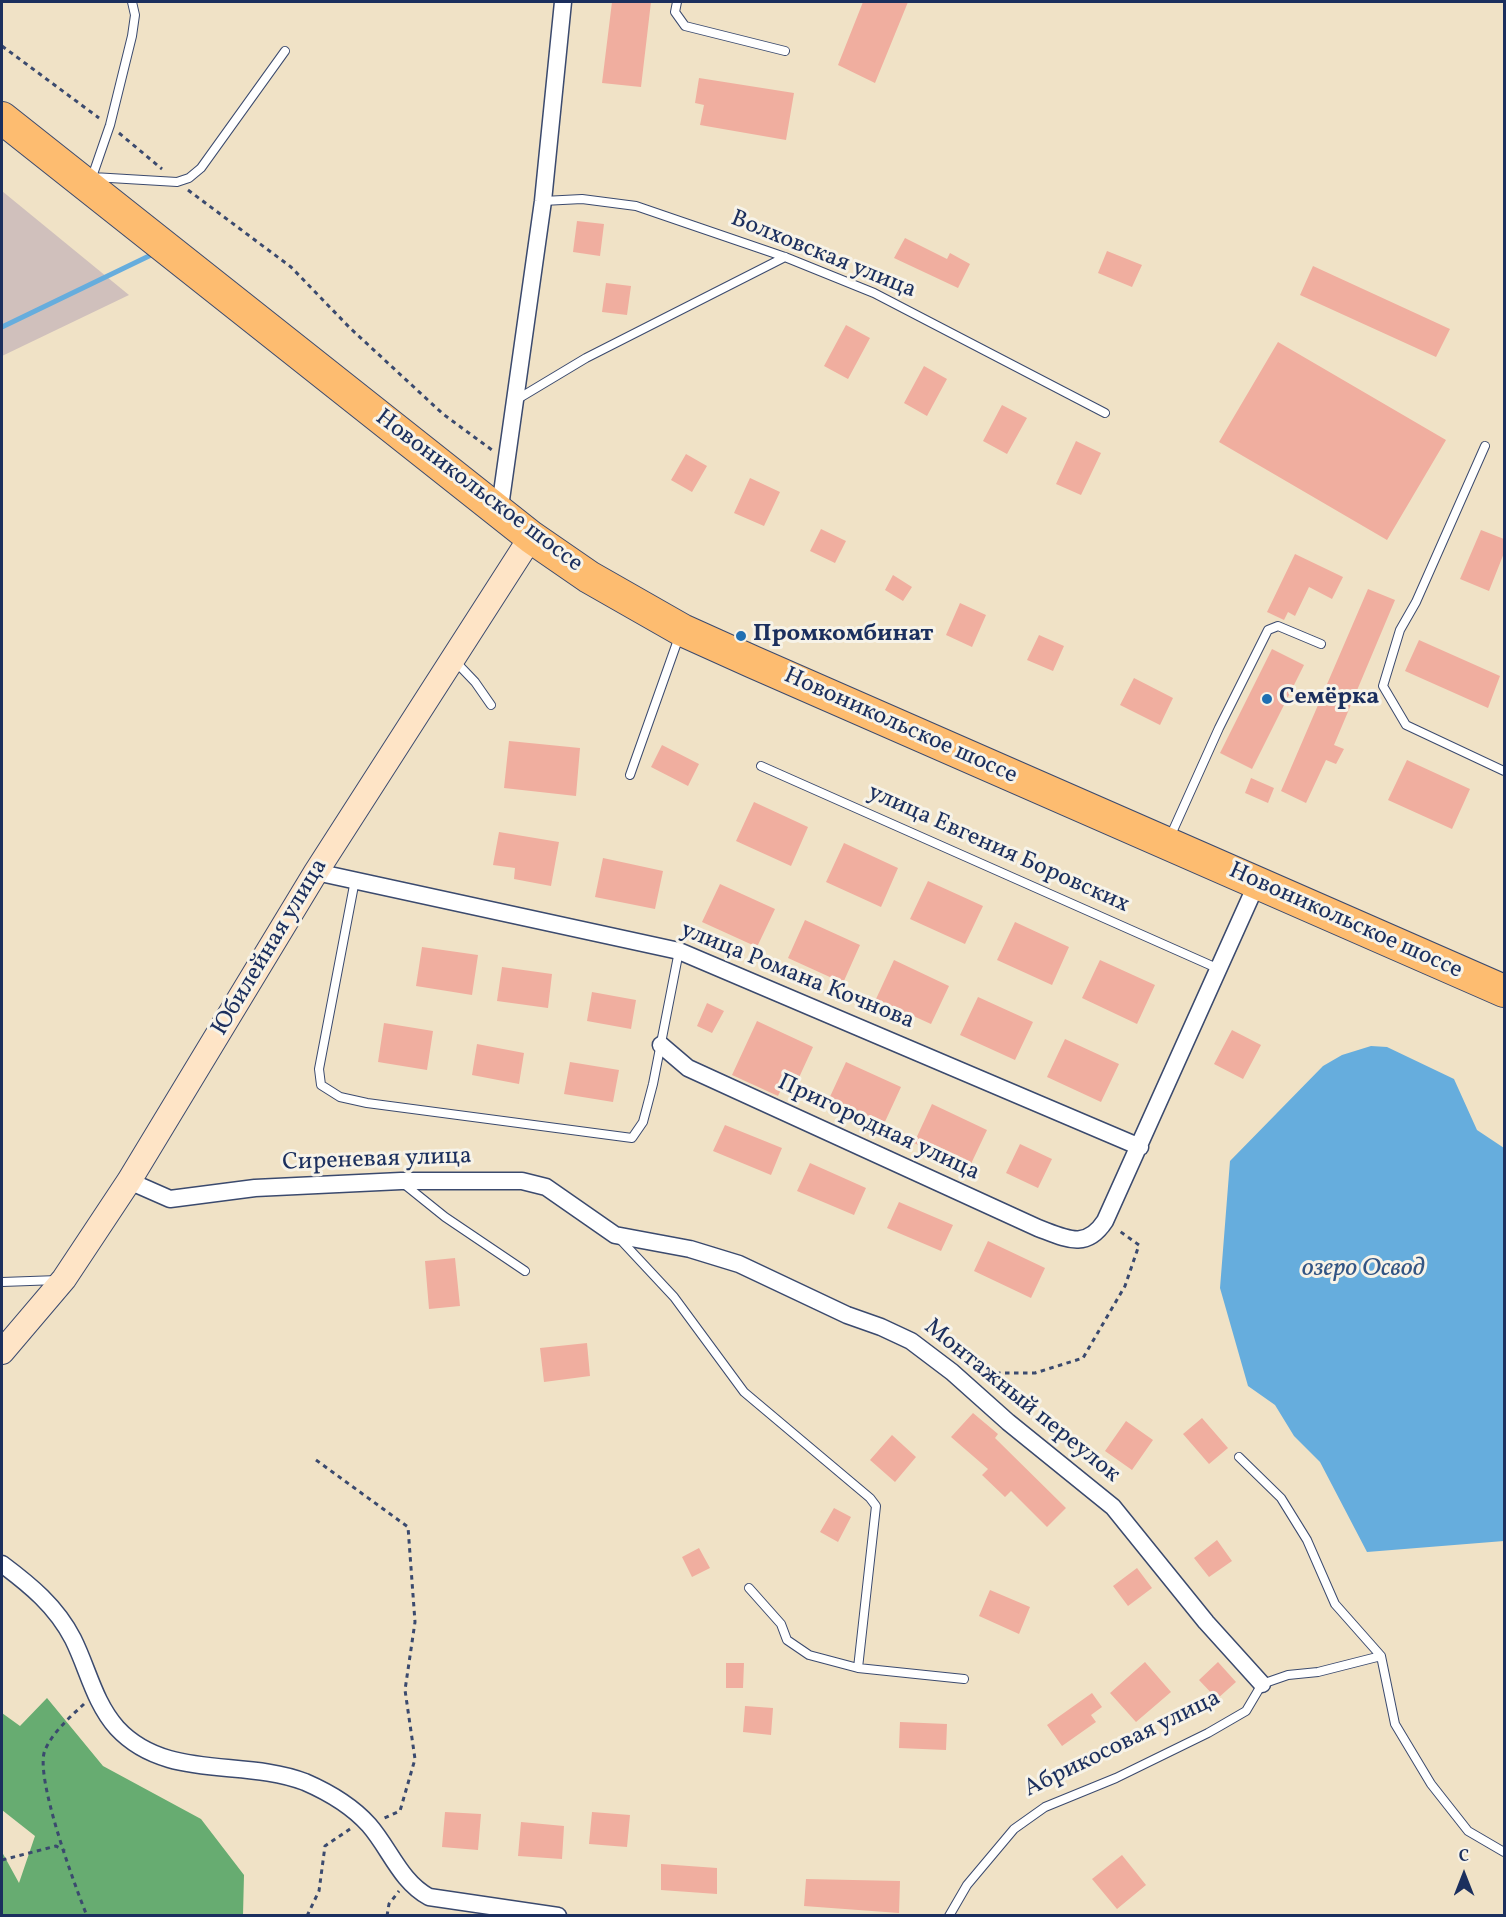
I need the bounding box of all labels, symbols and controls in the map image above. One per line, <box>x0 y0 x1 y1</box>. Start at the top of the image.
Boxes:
street label: Волховская улица <box>726 206 920 306</box>
street label: Новоникольское шоссе <box>368 404 588 580</box>
place label: Промкомбинат <box>753 622 934 650</box>
marker: Промкомбинат <box>734 629 748 643</box>
street label: Новоникольское шоссе <box>779 662 1021 792</box>
place label: Семёрка <box>1279 685 1379 713</box>
marker: Семёрка <box>1260 692 1274 706</box>
street label: улица Евгения Боровских <box>863 779 1133 921</box>
street label: Юбилейная улица <box>207 854 335 1042</box>
street label: Новоникольское шоссе <box>1224 857 1466 987</box>
street label: улица Романа Кочнова <box>676 917 918 1037</box>
street label: Пригородная улица <box>772 1069 984 1189</box>
street label: Сиреневая улица <box>282 1143 472 1179</box>
water label: озеро Освод <box>1302 1254 1424 1286</box>
street label: Монтажный переулок <box>917 1314 1125 1490</box>
street label: Абрикосовая улица <box>1020 1685 1226 1805</box>
north arrow <box>1434 1845 1494 1905</box>
text: С <box>1459 1846 1469 1868</box>

